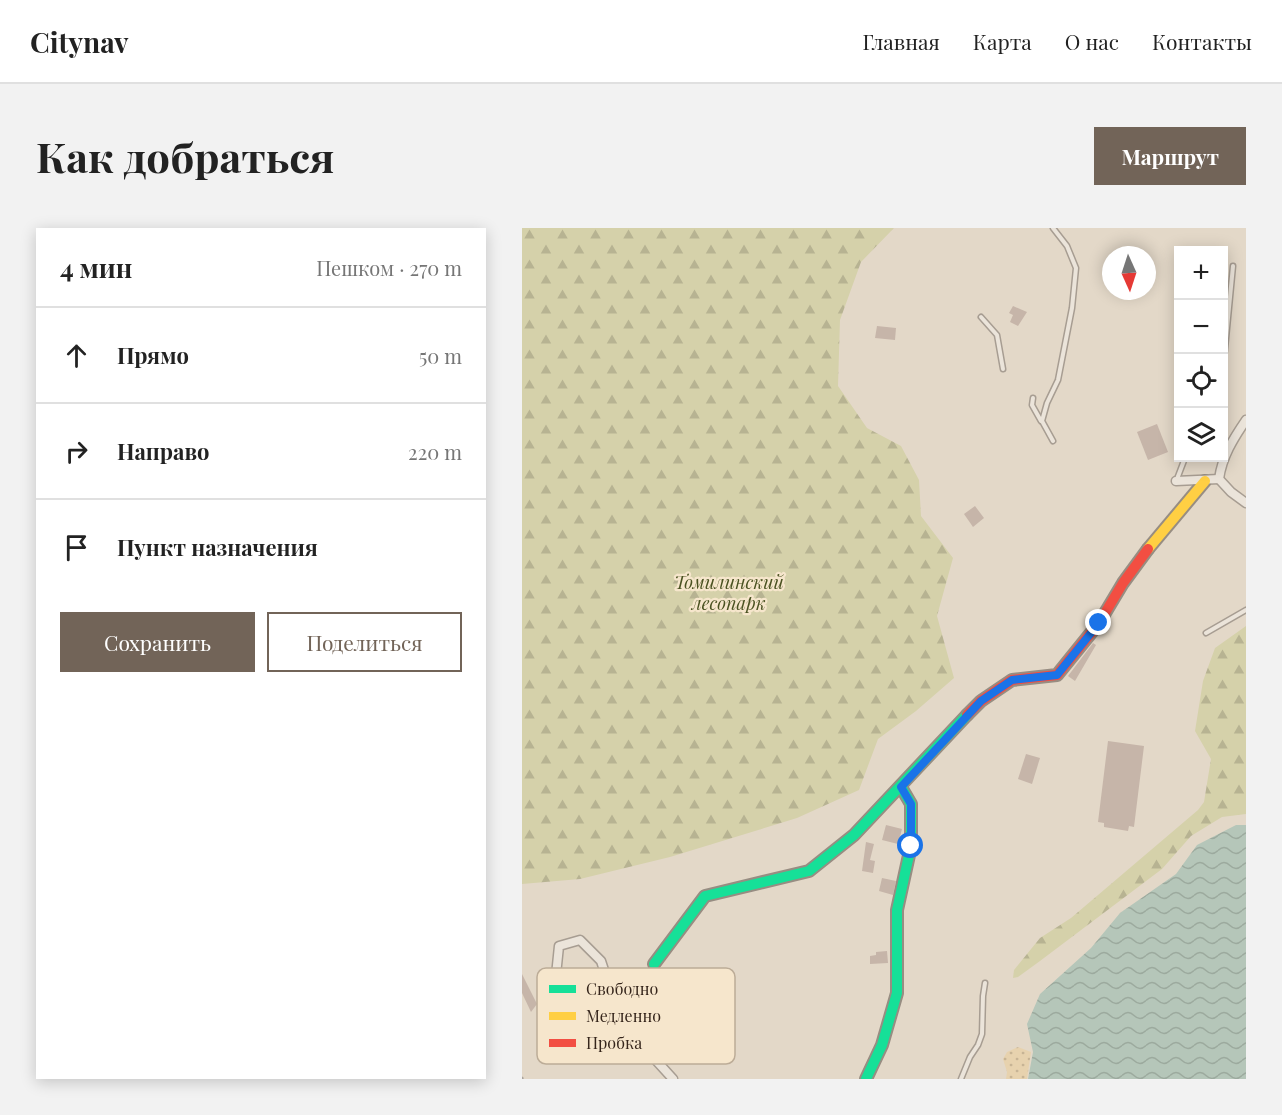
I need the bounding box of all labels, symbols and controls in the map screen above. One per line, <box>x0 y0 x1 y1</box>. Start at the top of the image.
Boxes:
text: Citynav <box>30 23 129 60</box>
text: Главная <box>862 27 940 55</box>
text: Карта <box>973 27 1032 55</box>
text: О нас <box>1065 27 1119 55</box>
text: Контакты <box>1152 27 1252 55</box>
button: Маршрут <box>1094 127 1246 185</box>
text: Как добраться <box>36 128 335 184</box>
north arrow <box>1102 246 1156 300</box>
map controls <box>1174 246 1228 462</box>
button: + <box>1174 246 1228 300</box>
text: 4 мин <box>60 250 132 285</box>
text: Пешком · 270 m <box>316 254 462 281</box>
button: − <box>1174 300 1228 354</box>
icon: ahead <box>60 339 93 372</box>
text: Прямо <box>117 340 189 370</box>
text: 50 m <box>419 342 462 369</box>
button: locate <box>1174 354 1228 408</box>
button: layers <box>1174 408 1228 462</box>
icon: right <box>60 435 93 468</box>
text: Направо <box>117 436 210 466</box>
text: 220 m <box>408 438 462 465</box>
icon: arrive <box>60 531 93 564</box>
text: Пункт назначения <box>117 532 318 562</box>
park label: Томилинский лесопарк <box>674 570 785 615</box>
route end <box>1085 609 1111 635</box>
button: Сохранить <box>60 612 255 672</box>
button: Поделиться <box>267 612 462 672</box>
route start <box>897 832 923 858</box>
legend <box>537 968 735 1064</box>
text: Свободно <box>586 978 658 999</box>
text: Медленно <box>586 1005 661 1026</box>
text: Пробка <box>586 1032 642 1053</box>

